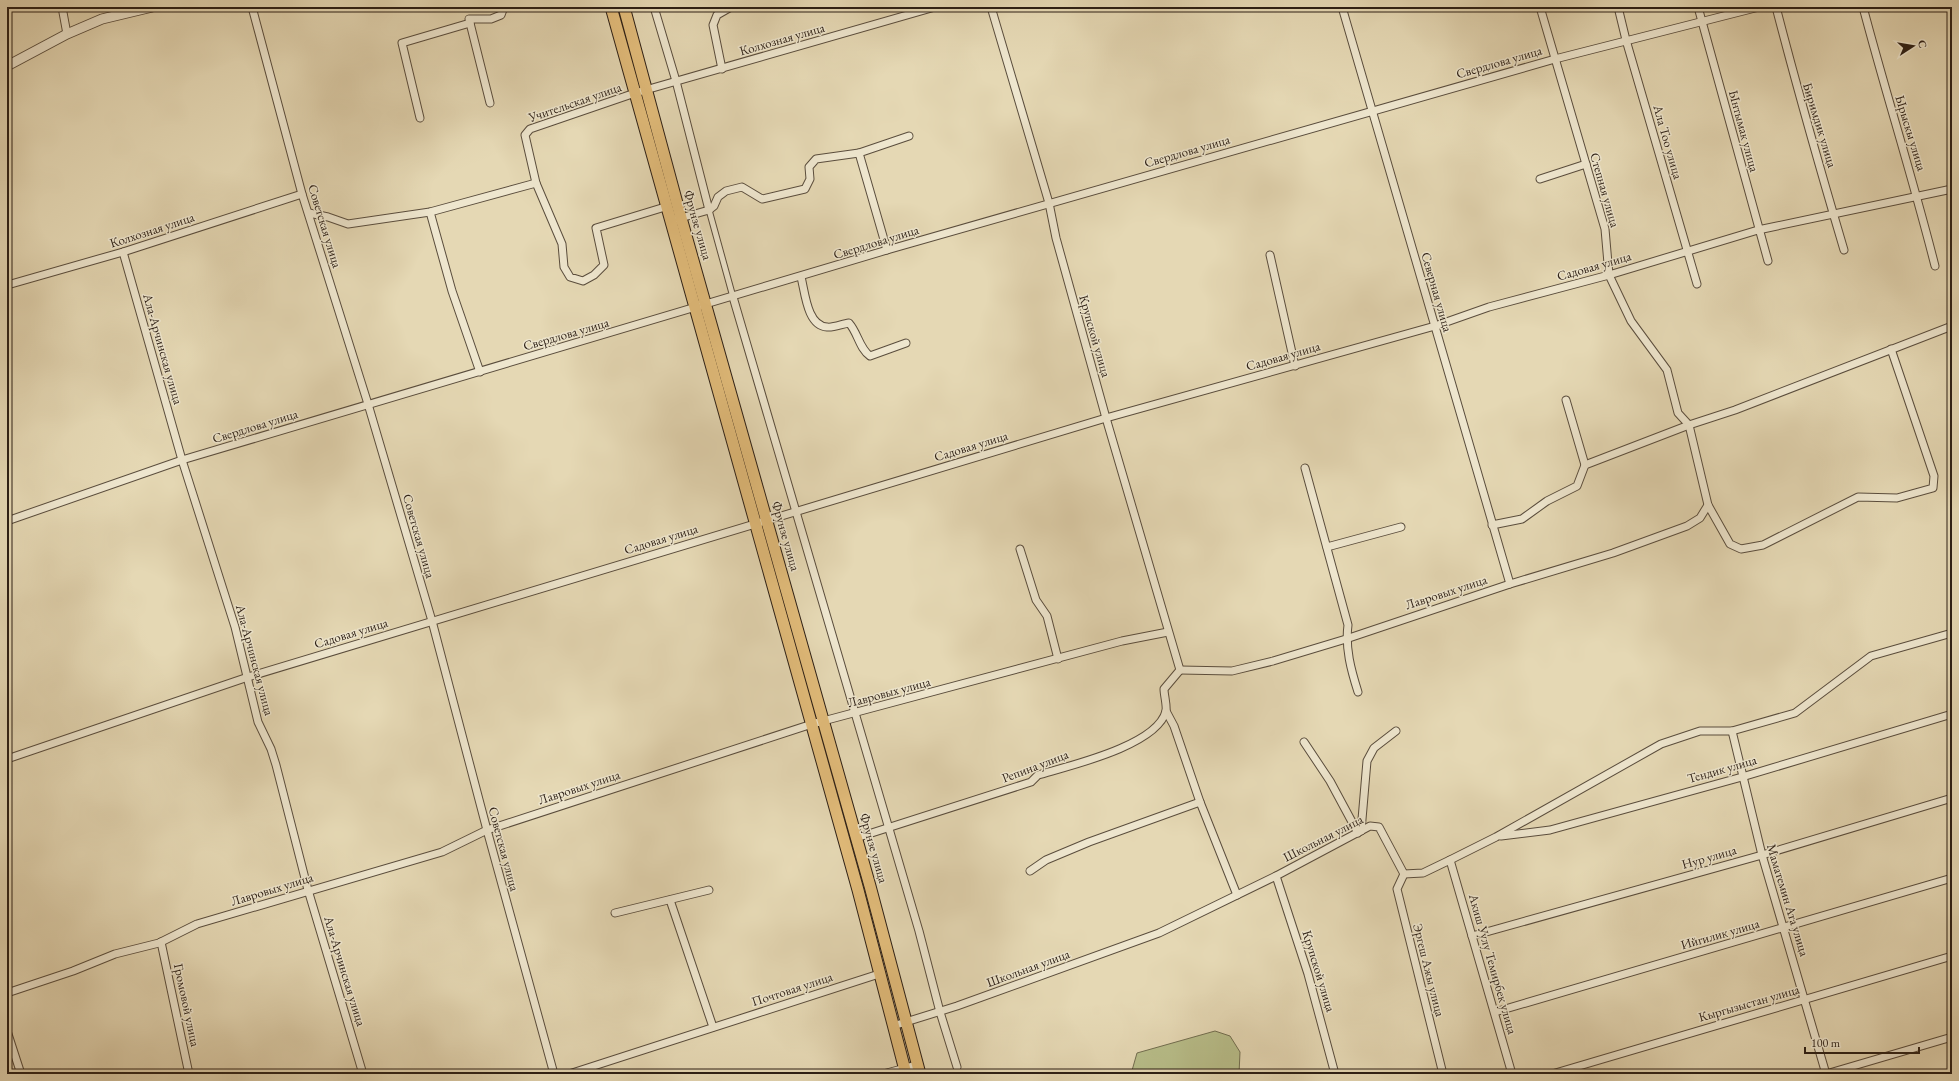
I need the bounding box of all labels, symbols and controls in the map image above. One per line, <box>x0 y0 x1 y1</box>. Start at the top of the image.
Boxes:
street label: Колхозная улица <box>737 18 827 59</box>
north arrow <box>1893 26 1933 66</box>
text: С <box>1915 39 1930 49</box>
street label: Свердлова улица <box>1454 41 1545 82</box>
street label: Учительская улица <box>525 78 624 126</box>
street label: Биримдик улица <box>1799 80 1841 170</box>
street label: Ынтымак улица <box>1725 88 1763 175</box>
street label: Ырыскы улица <box>1891 93 1931 174</box>
street label: Ала Тоо улица <box>1649 102 1687 182</box>
street label: Свердлова улица <box>1142 130 1233 171</box>
street label: Степная улица <box>1586 151 1624 230</box>
street label: Советская улица <box>304 182 346 271</box>
street label: Фрунзе улица <box>680 188 716 263</box>
street label: Колхозная улица <box>108 208 197 252</box>
street label: Свердлова улица <box>831 221 922 263</box>
street label: Садовая улица <box>1555 247 1634 285</box>
street label: Северная улица <box>1417 250 1457 335</box>
street label: Ала-Арчинская улица <box>139 291 187 407</box>
street label: Крупской улица <box>1075 293 1115 380</box>
street label: Свердлова улица <box>521 313 612 354</box>
street label: Садовая улица <box>1244 337 1323 375</box>
street label: Свердлова улица <box>210 405 301 447</box>
street label: Садовая улица <box>932 426 1011 465</box>
street label: Советская улица <box>399 492 439 581</box>
street label: Фрунзе улица <box>768 499 804 574</box>
street label: Садовая улица <box>622 519 701 558</box>
street label: Лавровых улица <box>1403 571 1490 613</box>
street label: Ала-Арчинская улица <box>232 602 278 718</box>
street label: Садовая улица <box>312 613 391 652</box>
street label: Лавровых улица <box>846 673 933 711</box>
street label: Репина улица <box>999 745 1071 786</box>
street label: Тендик улица <box>1685 751 1759 787</box>
street label: Лавровых улица <box>536 766 623 808</box>
street label: Советская улица <box>485 805 524 894</box>
street label: Школьная улица <box>1280 810 1367 865</box>
street label: Фрунзе улица <box>856 811 892 886</box>
street label: Нур улица <box>1680 841 1739 873</box>
street label: Маматемин Ата улица <box>1763 842 1813 959</box>
street label: Лавровых улица <box>229 868 316 910</box>
street label: Акиш Уулу Темирбек улица <box>1465 891 1521 1037</box>
street label: Ала-Арчинская улица <box>320 913 370 1029</box>
street label: Ийгилик улица <box>1679 914 1762 953</box>
street label: Эргеш Ажы улица <box>1409 922 1449 1019</box>
street label: Крупской улица <box>1299 928 1340 1015</box>
street label: Школьная улица <box>984 945 1073 991</box>
street label: Громовой улица <box>170 962 204 1049</box>
street label: Почтовая улица <box>749 968 835 1010</box>
street label: Кыргызыстан улица <box>1697 980 1802 1026</box>
scale bar <box>1805 1029 1919 1055</box>
text: 100 m <box>1811 1035 1841 1051</box>

